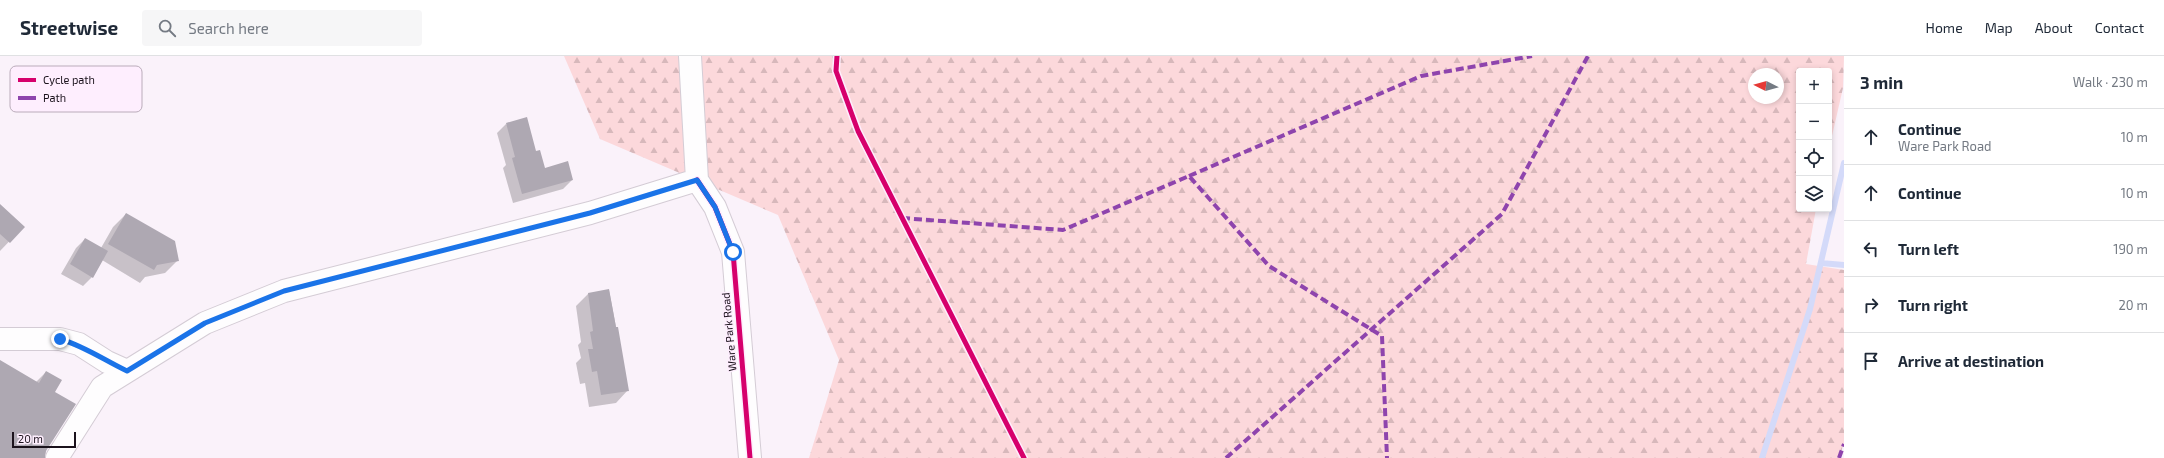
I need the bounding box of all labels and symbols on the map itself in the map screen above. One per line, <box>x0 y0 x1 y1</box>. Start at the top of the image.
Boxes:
legend <box>10 66 142 112</box>
north arrow <box>1748 68 1784 104</box>
text: Cycle path <box>43 73 95 86</box>
text: Path <box>43 91 66 104</box>
route start <box>724 243 742 261</box>
street label: Ware Park Road <box>719 292 738 372</box>
route end <box>51 330 69 348</box>
scale bar <box>12 430 76 449</box>

